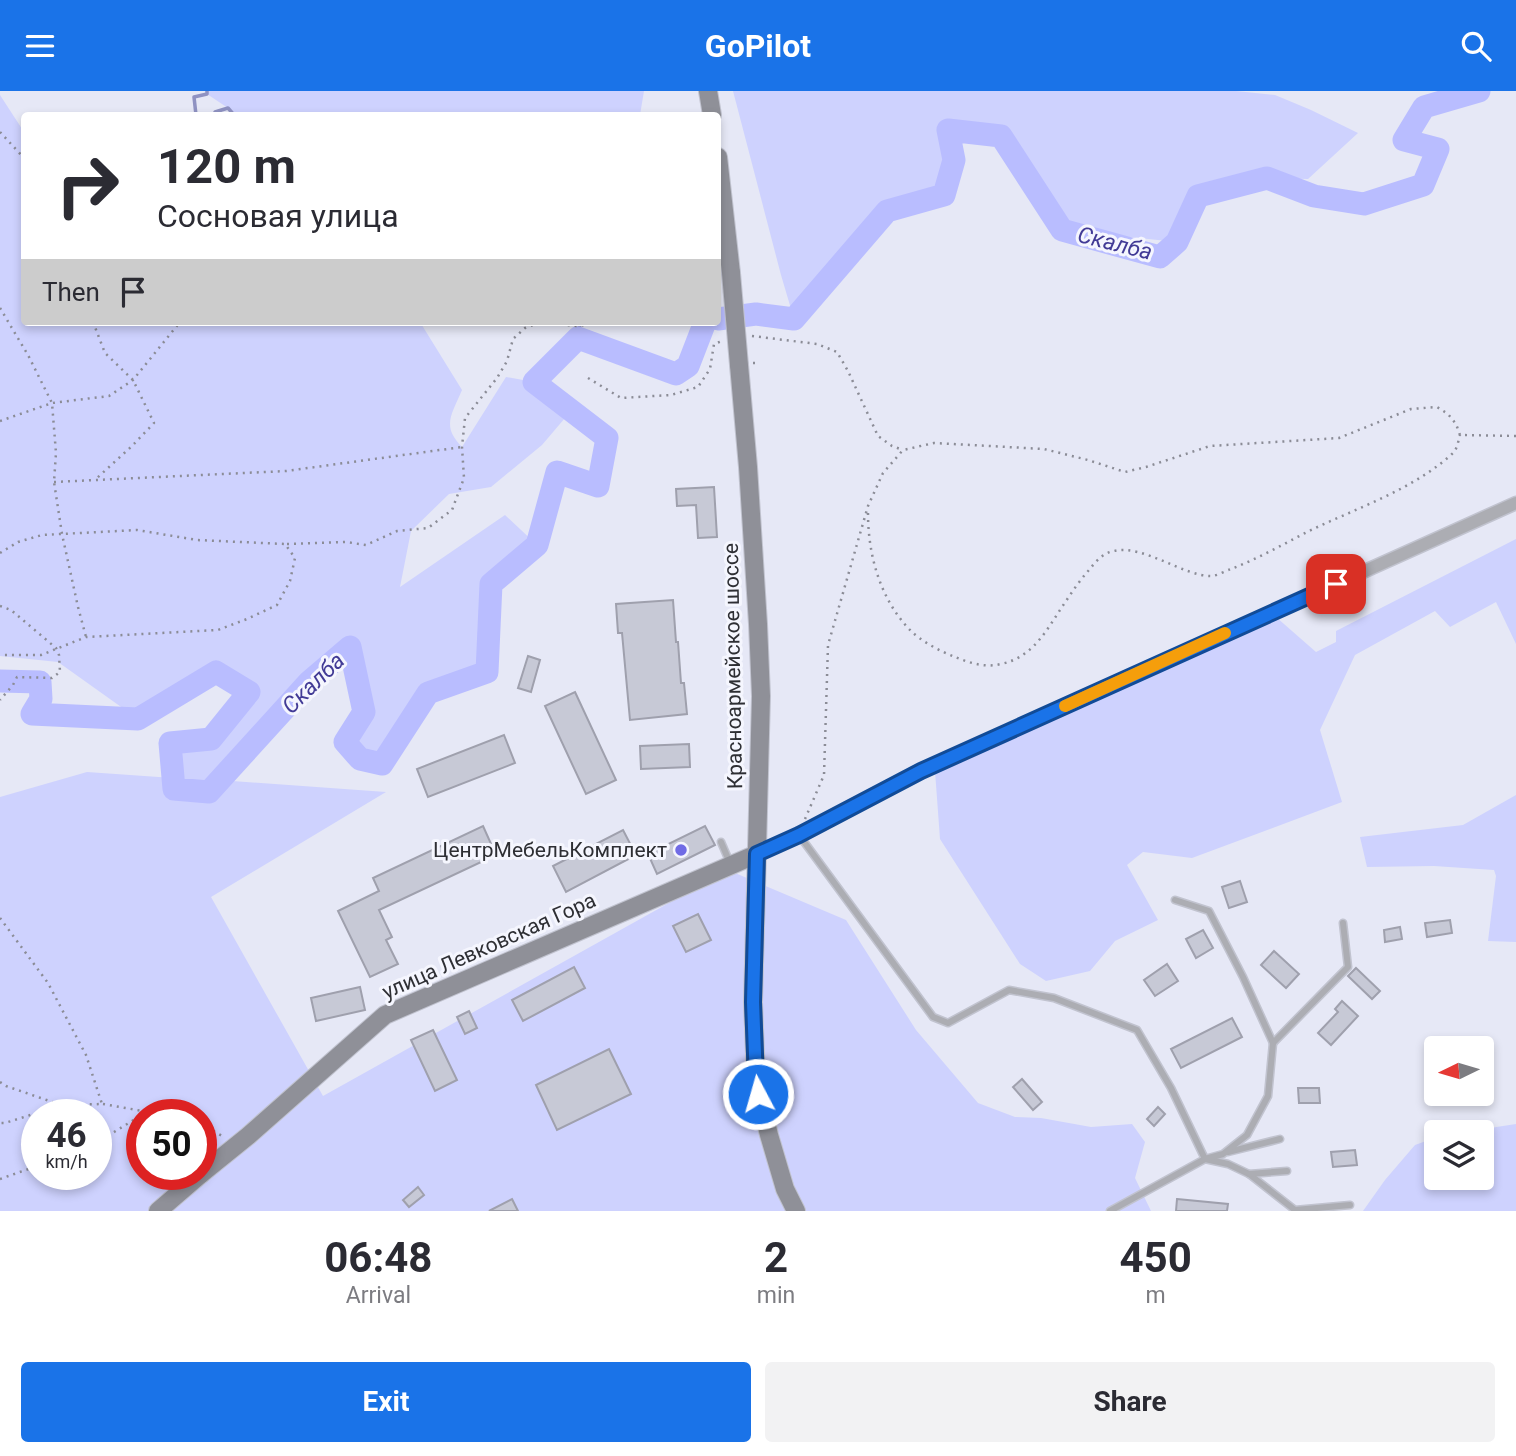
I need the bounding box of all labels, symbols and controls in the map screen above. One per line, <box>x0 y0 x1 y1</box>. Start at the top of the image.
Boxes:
icon: menu <box>21 27 59 65</box>
text: GoPilot <box>705 27 811 65</box>
icon: search <box>1457 27 1495 65</box>
text: 120 m <box>157 138 296 195</box>
icon: right <box>42 140 133 231</box>
text: Сосновая улица <box>157 197 399 235</box>
water label: Скалба <box>1075 221 1155 266</box>
icon: arrive <box>114 273 152 311</box>
text: Then <box>42 277 100 307</box>
street label: Красноармейское шоссе <box>719 543 747 789</box>
pin <box>1306 554 1366 614</box>
icon: arrive <box>1317 565 1355 603</box>
water label: Скалба <box>277 647 350 720</box>
place label: ЦентрМебельКомплект <box>433 838 667 862</box>
marker: ЦентрМебельКомплект <box>673 842 689 858</box>
street label: улица Левковская Гора <box>378 888 600 1004</box>
north arrow <box>1424 1036 1494 1106</box>
map controls <box>1424 1036 1494 1190</box>
position arrow <box>721 1057 795 1131</box>
speed limit sign: 50 <box>126 1099 217 1190</box>
text: 46 <box>46 1115 87 1156</box>
button: layers <box>1424 1120 1494 1190</box>
text: km/h <box>45 1151 88 1172</box>
text: 06:48 <box>324 1233 432 1282</box>
text: 2 <box>764 1233 788 1282</box>
text: 450 <box>1119 1233 1192 1282</box>
text: Arrival <box>346 1282 411 1309</box>
text: min <box>757 1282 795 1309</box>
text: m <box>1146 1282 1166 1309</box>
button: Exit <box>21 1362 751 1442</box>
button: Share <box>765 1362 1495 1442</box>

